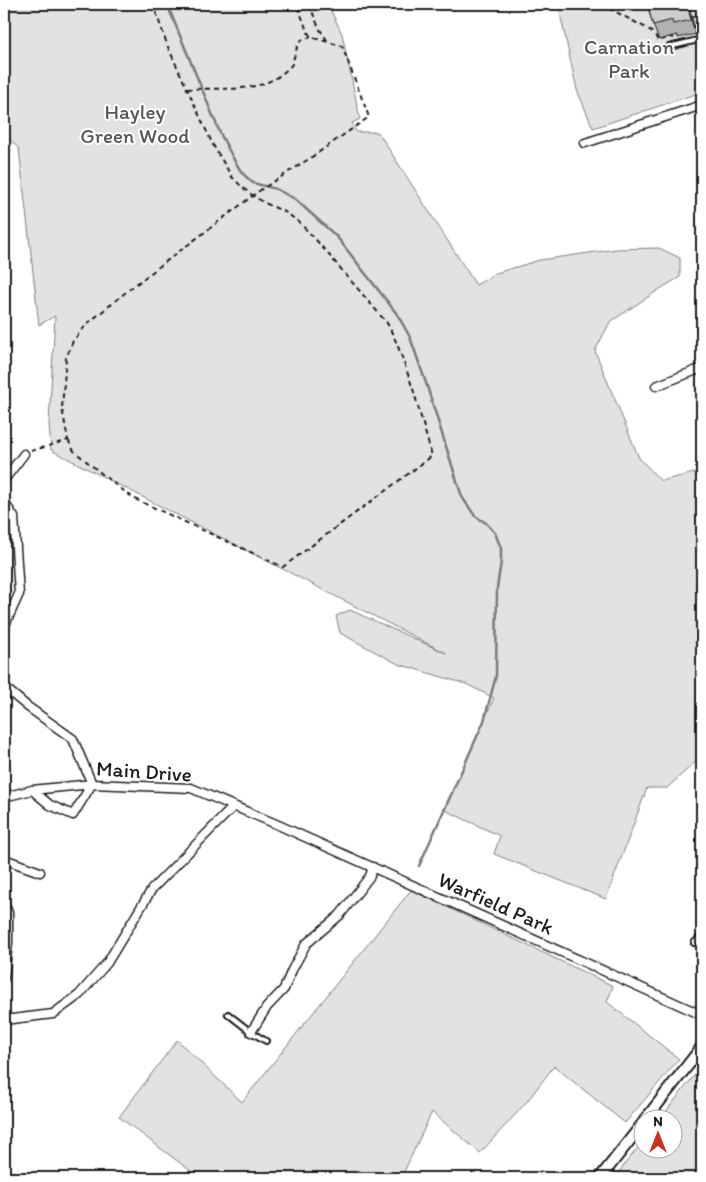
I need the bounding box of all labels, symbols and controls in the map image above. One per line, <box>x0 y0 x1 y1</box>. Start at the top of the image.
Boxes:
park label: Carnation Park <box>584 34 674 83</box>
park label: Hayley Green Wood <box>80 99 190 148</box>
street label: Main Drive <box>95 755 193 787</box>
street label: Warfield Park <box>434 866 558 940</box>
north arrow <box>634 1110 684 1160</box>
text: N <box>653 1113 663 1130</box>

